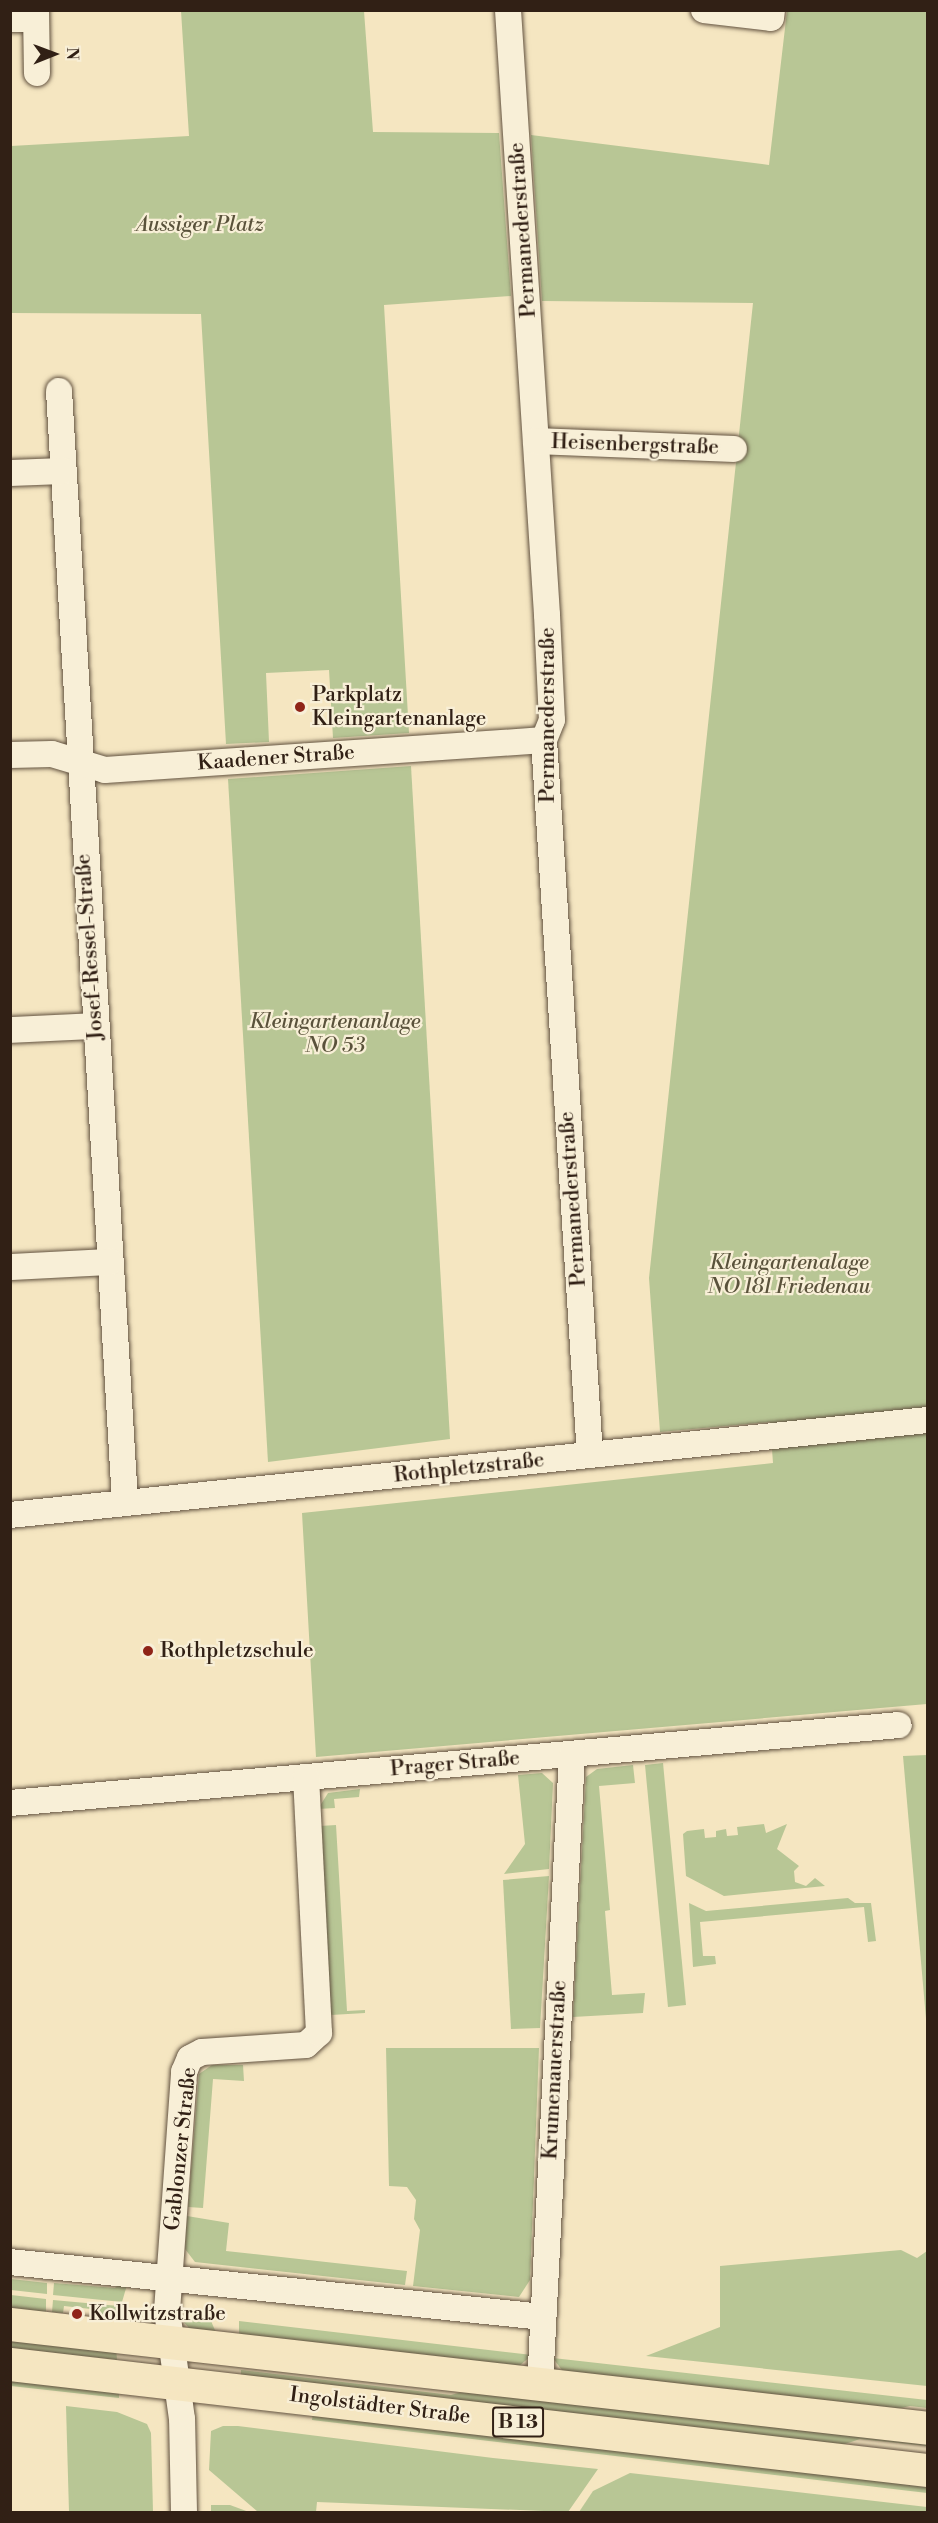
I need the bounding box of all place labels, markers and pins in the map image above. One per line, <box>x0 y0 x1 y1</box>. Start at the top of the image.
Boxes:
place label: Parkplatz Kleingartenanlage <box>312 682 486 732</box>
marker: Parkplatz Kleingartenanlage <box>293 700 307 714</box>
place label: Rothpletzschule <box>160 1638 314 1664</box>
marker: Rothpletzschule <box>141 1644 155 1658</box>
place label: Kollwitzstraße <box>89 2301 226 2327</box>
marker: Kollwitzstraße <box>70 2307 84 2321</box>

